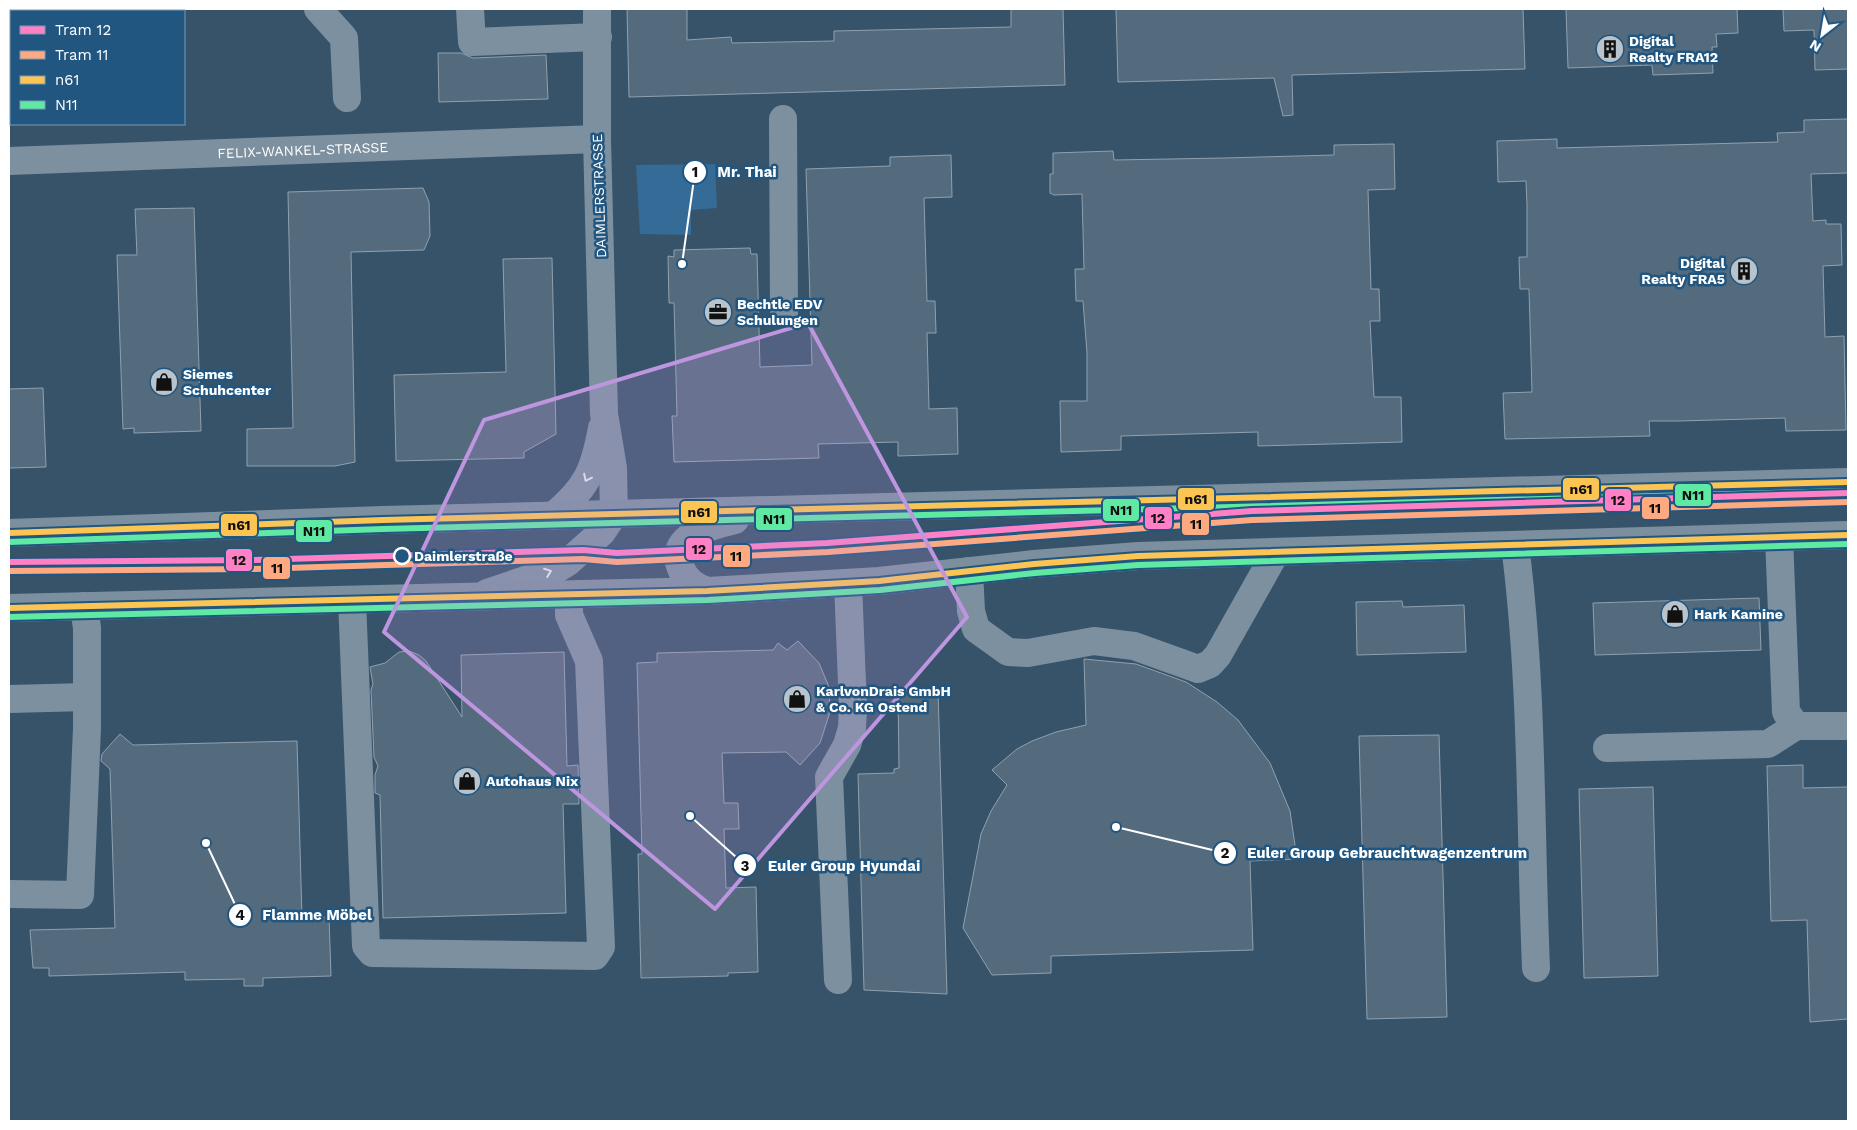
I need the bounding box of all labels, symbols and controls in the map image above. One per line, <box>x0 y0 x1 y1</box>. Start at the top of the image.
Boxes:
legend <box>10 10 185 125</box>
north arrow <box>1797 10 1847 60</box>
text: Tram 12 <box>55 21 111 39</box>
place label: Digital Realty FRA12 <box>1629 33 1718 65</box>
building icon: Digital Realty FRA12 <box>1595 34 1625 64</box>
text: N <box>1807 37 1824 56</box>
text: Tram 11 <box>55 46 108 64</box>
text: n61 <box>55 71 79 89</box>
text: N11 <box>55 96 78 114</box>
street label: DAIMLERSTRASSE <box>589 134 609 258</box>
street label: FELIX-WANKEL-STRASSE <box>217 139 389 161</box>
callout: Mr. Thai <box>683 157 787 187</box>
text: 1 <box>692 163 698 181</box>
text: Mr. Thai <box>717 163 777 181</box>
place label: Digital Realty FRA5 <box>1641 255 1725 287</box>
building icon: Digital Realty FRA5 <box>1729 256 1759 286</box>
place label: Bechtle EDV Schulungen <box>737 296 823 328</box>
office icon: Bechtle EDV Schulungen <box>703 297 733 327</box>
place label: Siemes Schuhcenter <box>183 366 271 398</box>
shop icon: Siemes Schuhcenter <box>149 367 179 397</box>
one-way arrow <box>583 473 593 482</box>
line badge: n61 <box>1562 477 1600 501</box>
text: n61 <box>1569 481 1593 497</box>
line badge: N11 <box>1674 483 1712 507</box>
line badge: n61 <box>1177 487 1215 511</box>
text: N11 <box>1682 487 1704 503</box>
line badge: 12 <box>1604 488 1632 512</box>
text: n61 <box>1184 491 1208 507</box>
text: 12 <box>1611 492 1625 508</box>
line badge: 11 <box>1641 496 1670 520</box>
line badge: N11 <box>1102 498 1140 522</box>
line badge: n61 <box>680 500 718 524</box>
text: 11 <box>1649 500 1661 516</box>
text: N11 <box>1110 502 1132 518</box>
text: n61 <box>687 504 711 520</box>
line badge: 12 <box>1144 506 1173 530</box>
line badge: N11 <box>755 507 793 531</box>
text: 12 <box>1151 510 1165 526</box>
text: N11 <box>763 511 785 527</box>
line badge: 11 <box>1181 512 1210 536</box>
line badge: n61 <box>220 513 258 537</box>
text: 11 <box>1190 516 1202 532</box>
text: n61 <box>227 517 251 533</box>
line badge: N11 <box>295 519 333 543</box>
text: N11 <box>303 523 325 539</box>
line badge: 12 <box>685 537 713 561</box>
text: 12 <box>692 541 706 557</box>
line badge: 11 <box>722 544 751 568</box>
marker: Daimlerstraße <box>393 547 411 565</box>
line badge: 12 <box>225 548 253 572</box>
place label: Daimlerstraße <box>414 548 513 564</box>
text: 11 <box>730 548 742 564</box>
text: 12 <box>232 552 246 568</box>
line badge: 11 <box>262 556 291 580</box>
text: 11 <box>271 560 283 576</box>
one-way arrow <box>544 568 552 578</box>
shop icon: Hark Kamine <box>1660 599 1690 629</box>
place label: Hark Kamine <box>1694 606 1783 622</box>
place label: KarlvonDrais GmbH & Co. KG Ostend <box>816 683 951 715</box>
shop icon: KarlvonDrais GmbH & Co. KG Ostend <box>782 684 812 714</box>
shop icon: Autohaus Nix <box>452 766 482 796</box>
place label: Autohaus Nix <box>486 773 579 789</box>
callout: Euler Group Gebrauchtwagenzentrum <box>1212 838 1538 868</box>
text: 2 <box>1221 844 1230 862</box>
text: Euler Group Gebrauchtwagenzentrum <box>1247 844 1527 862</box>
callout: Euler Group Hyundai <box>733 850 931 880</box>
text: 3 <box>741 857 750 875</box>
text: Euler Group Hyundai <box>768 857 920 875</box>
callout: Flamme Möbel <box>227 900 382 930</box>
text: 4 <box>235 906 245 924</box>
text: Flamme Möbel <box>262 906 372 924</box>

